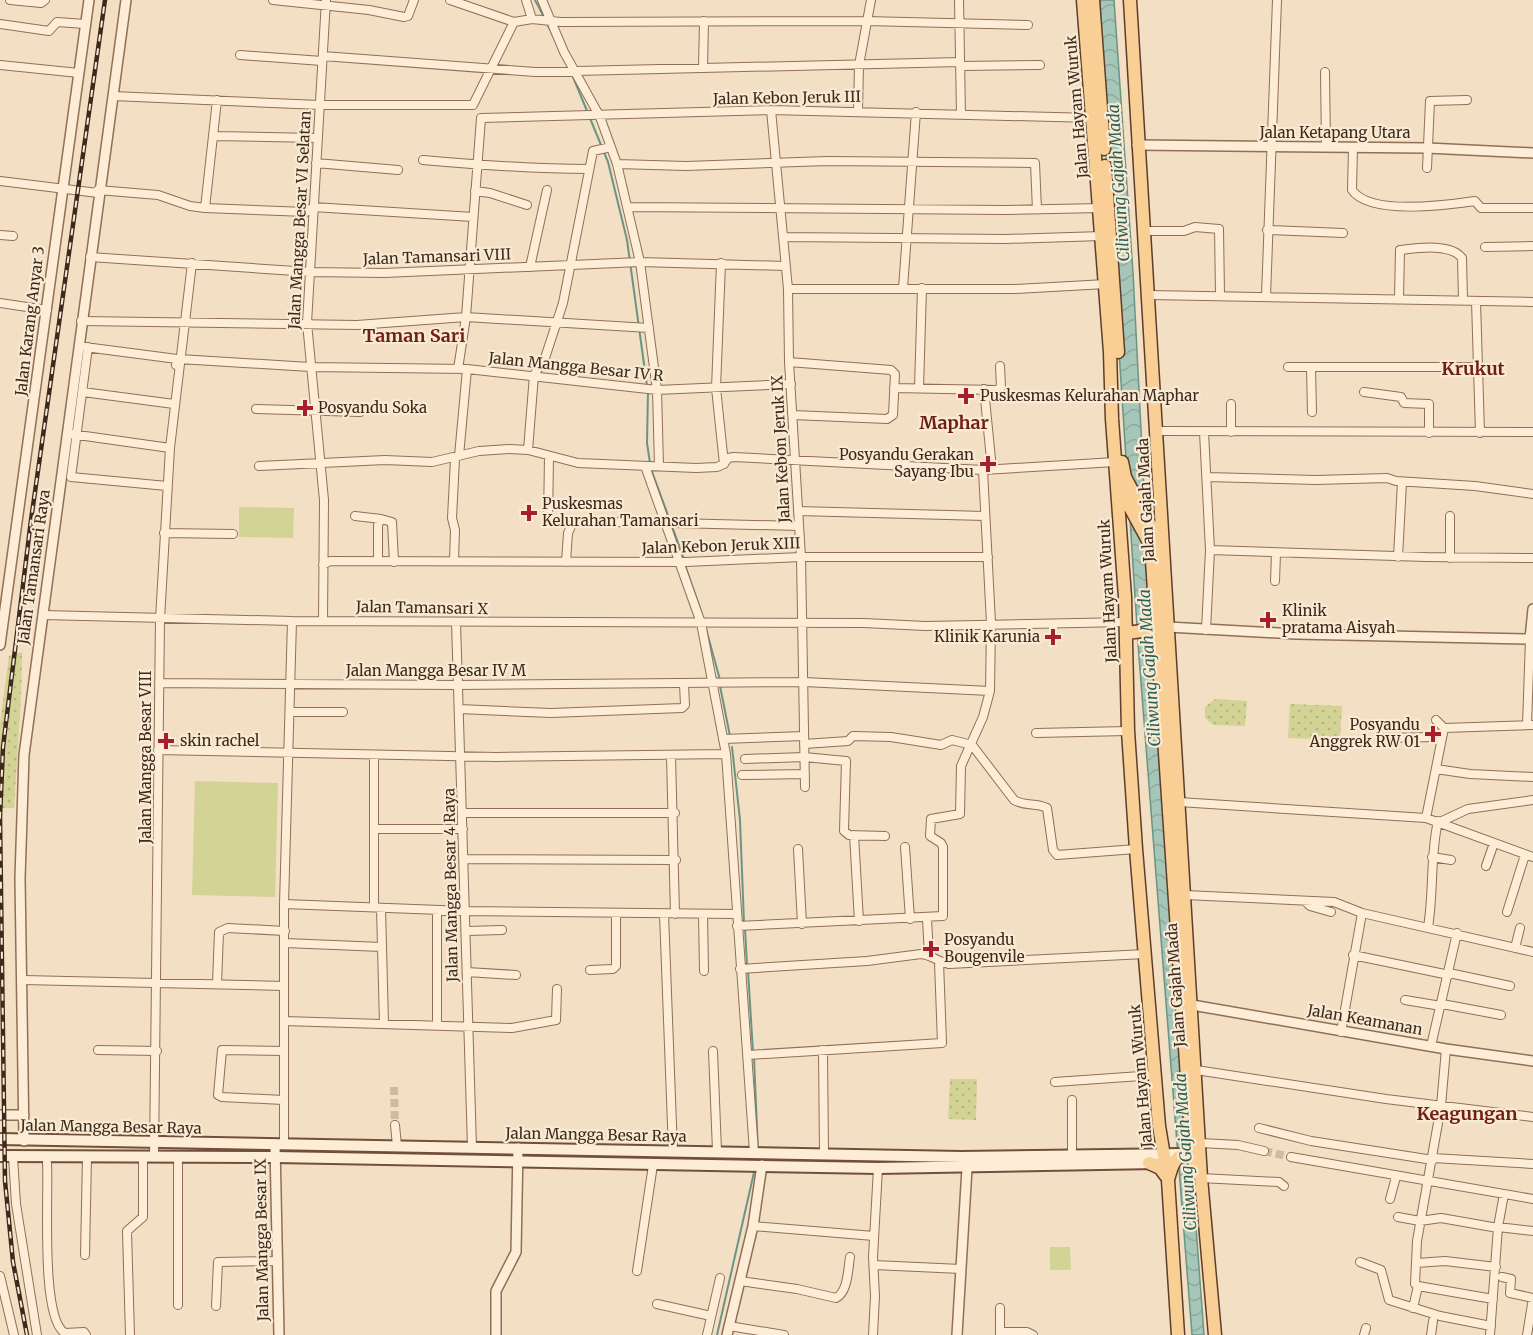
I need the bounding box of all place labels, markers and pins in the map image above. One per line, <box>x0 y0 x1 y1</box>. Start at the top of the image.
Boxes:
place label: Puskesmas Kelurahan Maphar <box>980 386 1199 405</box>
marker: Puskesmas Kelurahan Maphar <box>957 387 975 405</box>
place label: Posyandu Soka <box>318 398 427 417</box>
marker: Posyandu Soka <box>296 399 314 417</box>
place label: Posyandu Gerakan Sayang Ibu <box>839 445 974 481</box>
marker: Posyandu Gerakan Sayang Ibu <box>979 455 997 473</box>
place label: Puskesmas Kelurahan Tamansari <box>542 494 699 530</box>
marker: Puskesmas Kelurahan Tamansari <box>520 504 538 522</box>
place label: Klinik pratama Aisyah <box>1282 601 1395 637</box>
marker: Klinik pratama Aisyah <box>1259 611 1277 629</box>
place label: Klinik Karunia <box>934 627 1040 646</box>
marker: Klinik Karunia <box>1044 628 1062 646</box>
place label: Posyandu Anggrek RW 01 <box>1309 715 1420 751</box>
marker: Posyandu Anggrek RW 01 <box>1424 725 1442 743</box>
place label: skin rachel <box>180 731 260 750</box>
marker: skin rachel <box>157 732 175 750</box>
place label: Posyandu Bougenvile <box>944 930 1025 966</box>
marker: Posyandu Bougenvile <box>922 940 940 958</box>

